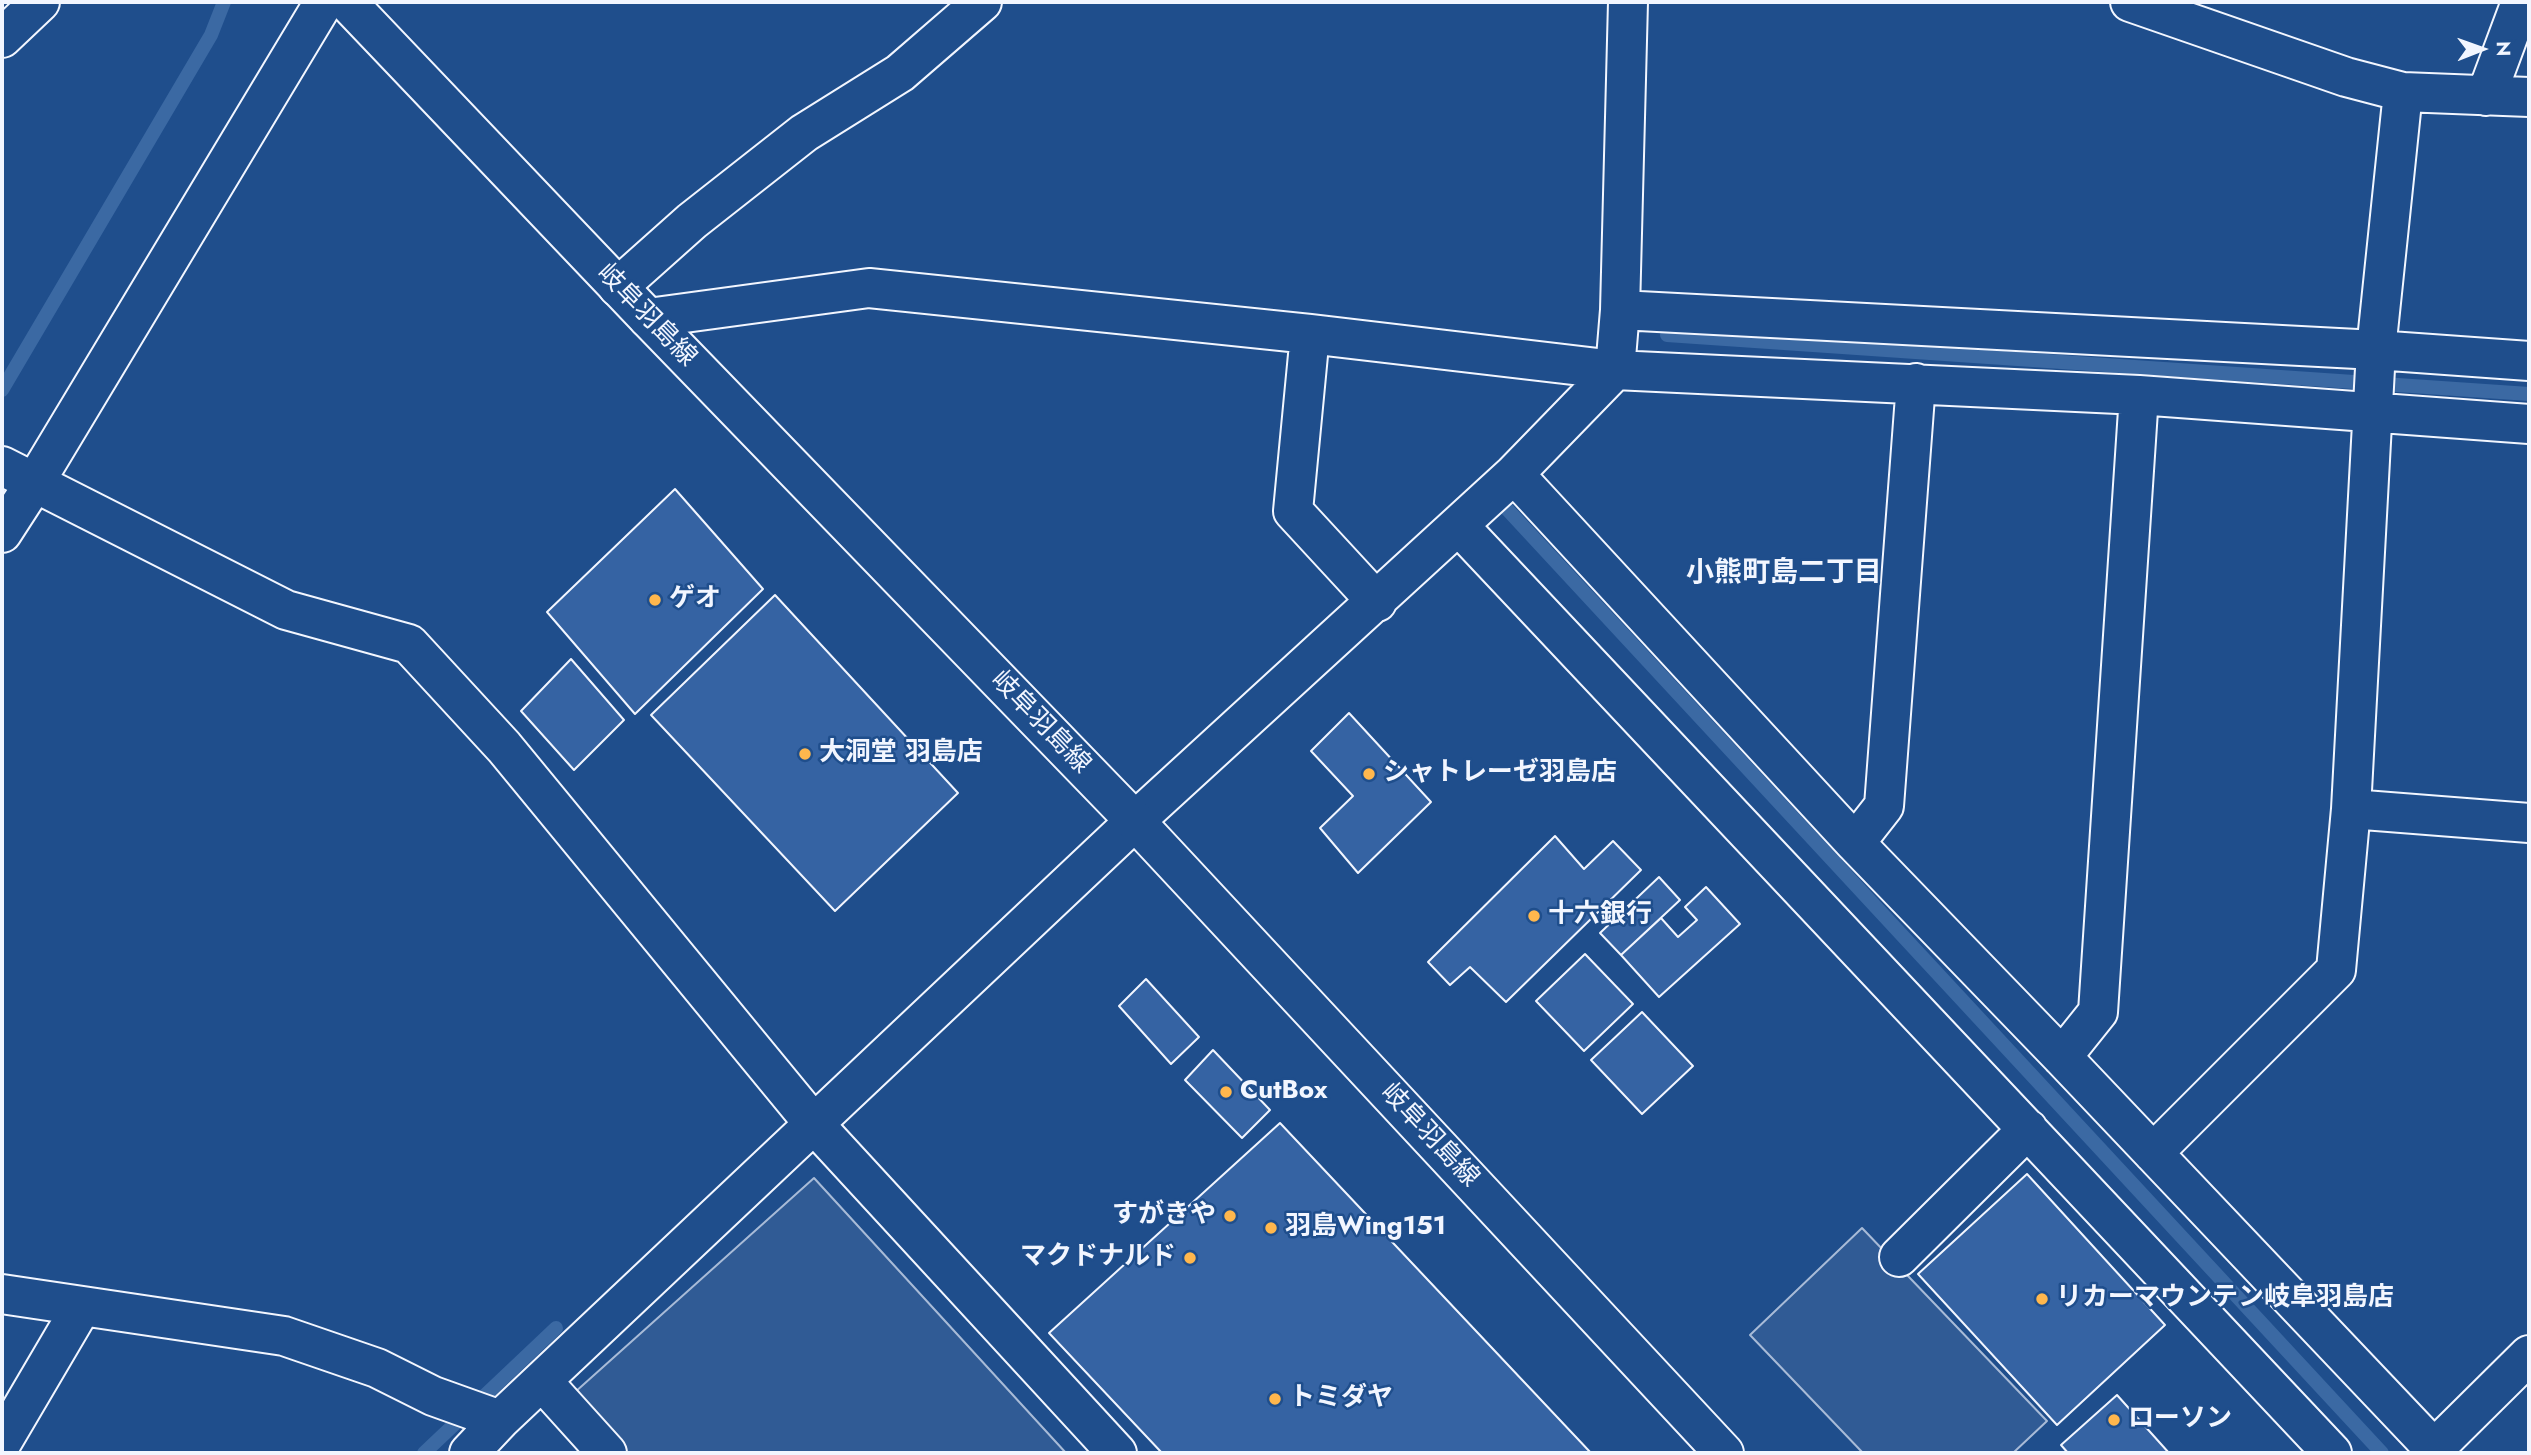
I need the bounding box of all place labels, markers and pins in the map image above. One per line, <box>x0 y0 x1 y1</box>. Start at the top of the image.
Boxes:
place label: ゲオ <box>669 584 721 616</box>
marker: ゲオ <box>647 592 663 608</box>
place label: 大洞堂 羽島店 <box>819 738 983 770</box>
marker: 大洞堂 羽島店 <box>797 746 813 762</box>
place label: シャトレーゼ羽島店 <box>1383 758 1617 790</box>
marker: シャトレーゼ羽島店 <box>1361 766 1377 782</box>
place label: 十六銀行 <box>1548 900 1652 932</box>
marker: 十六銀行 <box>1526 908 1542 924</box>
place label: CutBox <box>1240 1076 1327 1108</box>
marker: CutBox <box>1218 1084 1234 1100</box>
place label: すがきや <box>1112 1200 1216 1232</box>
marker: すがきや <box>1222 1208 1238 1224</box>
place label: 羽島Wing151 <box>1285 1212 1446 1244</box>
marker: 羽島Wing151 <box>1263 1220 1279 1236</box>
place label: マクドナルド <box>1020 1242 1176 1274</box>
marker: マクドナルド <box>1182 1250 1198 1266</box>
place label: リカーマウンテン岐阜羽島店 <box>2056 1283 2394 1315</box>
marker: リカーマウンテン岐阜羽島店 <box>2034 1291 2050 1307</box>
place label: トミダヤ <box>1289 1383 1393 1415</box>
marker: トミダヤ <box>1267 1391 1283 1407</box>
place label: ローソン <box>2128 1404 2232 1436</box>
marker: ローソン <box>2106 1412 2122 1428</box>

